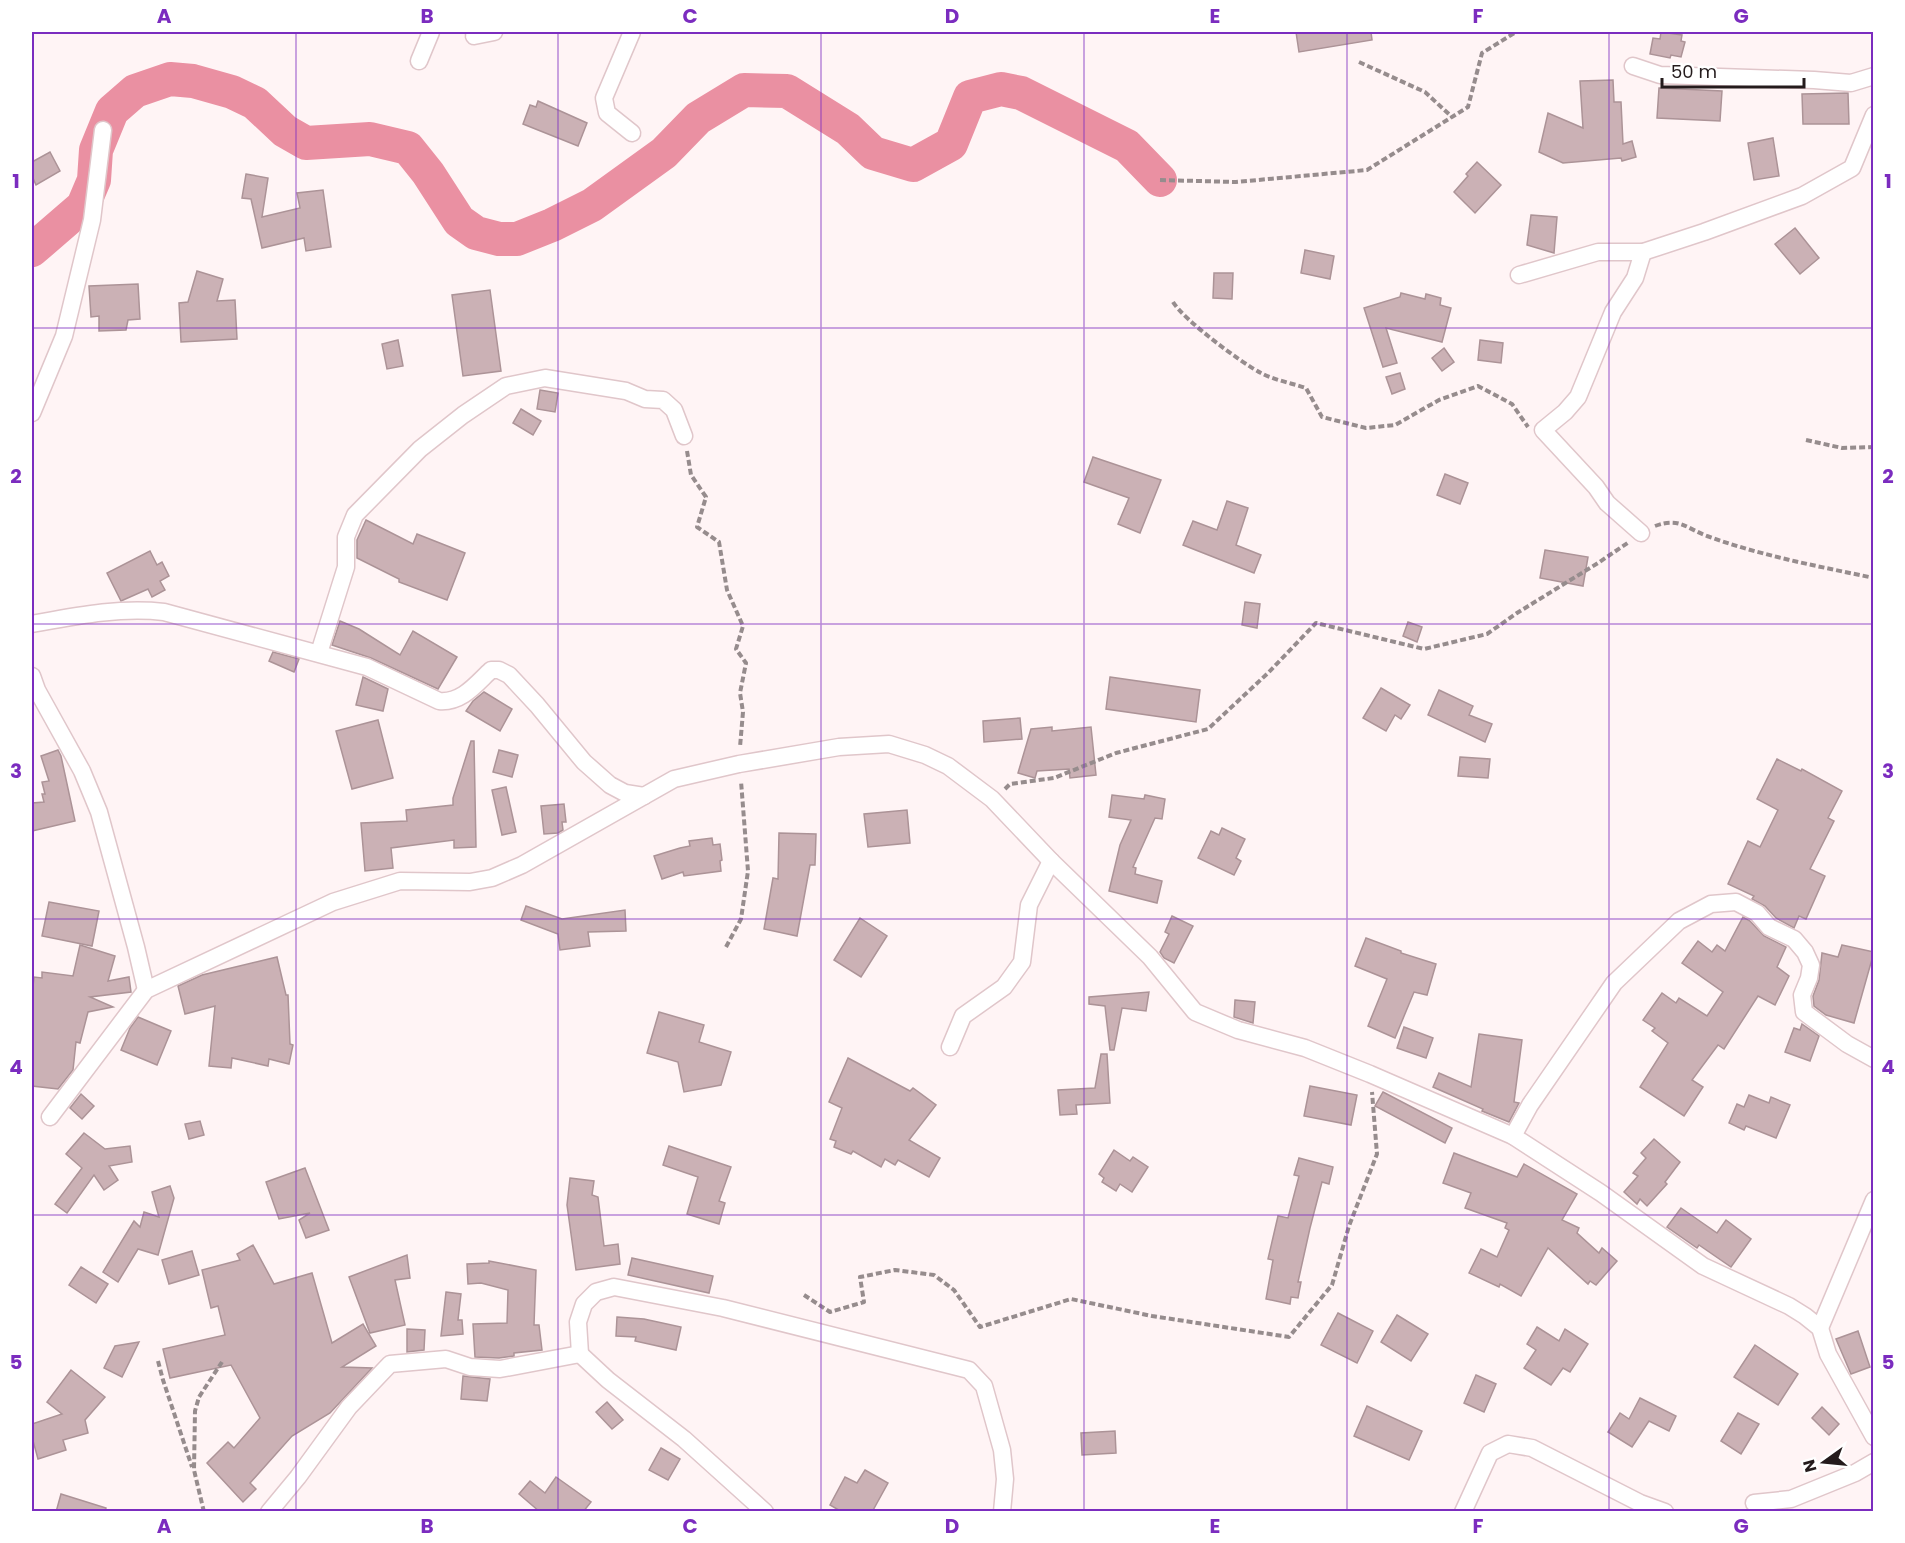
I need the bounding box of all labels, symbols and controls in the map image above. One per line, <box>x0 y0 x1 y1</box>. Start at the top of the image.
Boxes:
text: A <box>157 2 172 30</box>
text: B <box>420 2 434 30</box>
text: C <box>682 2 698 30</box>
text: D <box>945 2 959 30</box>
text: E <box>1210 2 1220 30</box>
text: F <box>1473 2 1484 30</box>
text: G <box>1733 2 1749 30</box>
scale bar <box>1662 51 1804 89</box>
text: 50 m <box>1671 59 1717 84</box>
text: 1 <box>12 167 20 195</box>
text: 1 <box>1884 167 1892 195</box>
text: 2 <box>10 462 22 490</box>
text: 2 <box>1882 462 1894 490</box>
text: 3 <box>10 757 22 785</box>
text: 3 <box>1882 757 1894 785</box>
text: 4 <box>9 1053 23 1081</box>
text: 4 <box>1881 1053 1895 1081</box>
text: 5 <box>10 1348 23 1376</box>
text: 5 <box>1882 1348 1895 1376</box>
north arrow <box>1794 1432 1854 1492</box>
text: N <box>1797 1457 1823 1475</box>
text: A <box>157 1512 172 1540</box>
text: B <box>420 1512 434 1540</box>
text: C <box>682 1512 698 1540</box>
text: D <box>945 1512 959 1540</box>
text: E <box>1210 1512 1220 1540</box>
text: F <box>1473 1512 1484 1540</box>
text: G <box>1733 1512 1749 1540</box>

